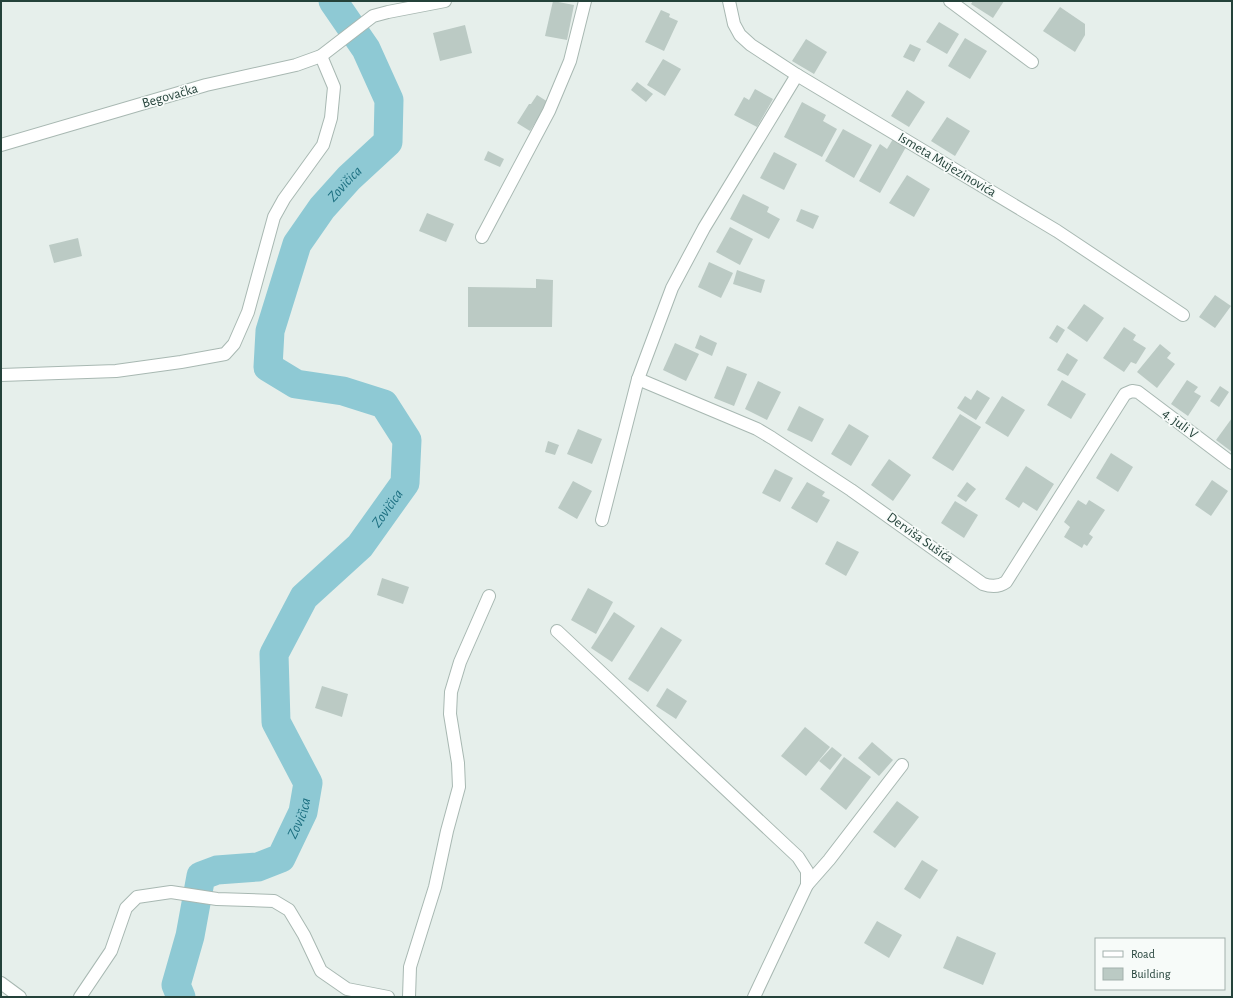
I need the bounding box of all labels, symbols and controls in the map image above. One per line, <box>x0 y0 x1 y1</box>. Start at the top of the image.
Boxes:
street label: Begovačka <box>141 81 200 111</box>
street label: Ismeta Mujezinovića <box>896 130 999 200</box>
water label: Zovičica <box>324 163 364 204</box>
street label: 4. juli V <box>1160 406 1200 442</box>
water label: Zovičica <box>369 486 406 530</box>
street label: Derviša Sušića <box>884 510 956 566</box>
water label: Zovičica <box>284 797 313 841</box>
legend <box>1095 938 1225 990</box>
text: Road <box>1131 948 1155 960</box>
text: Building <box>1131 968 1171 980</box>

